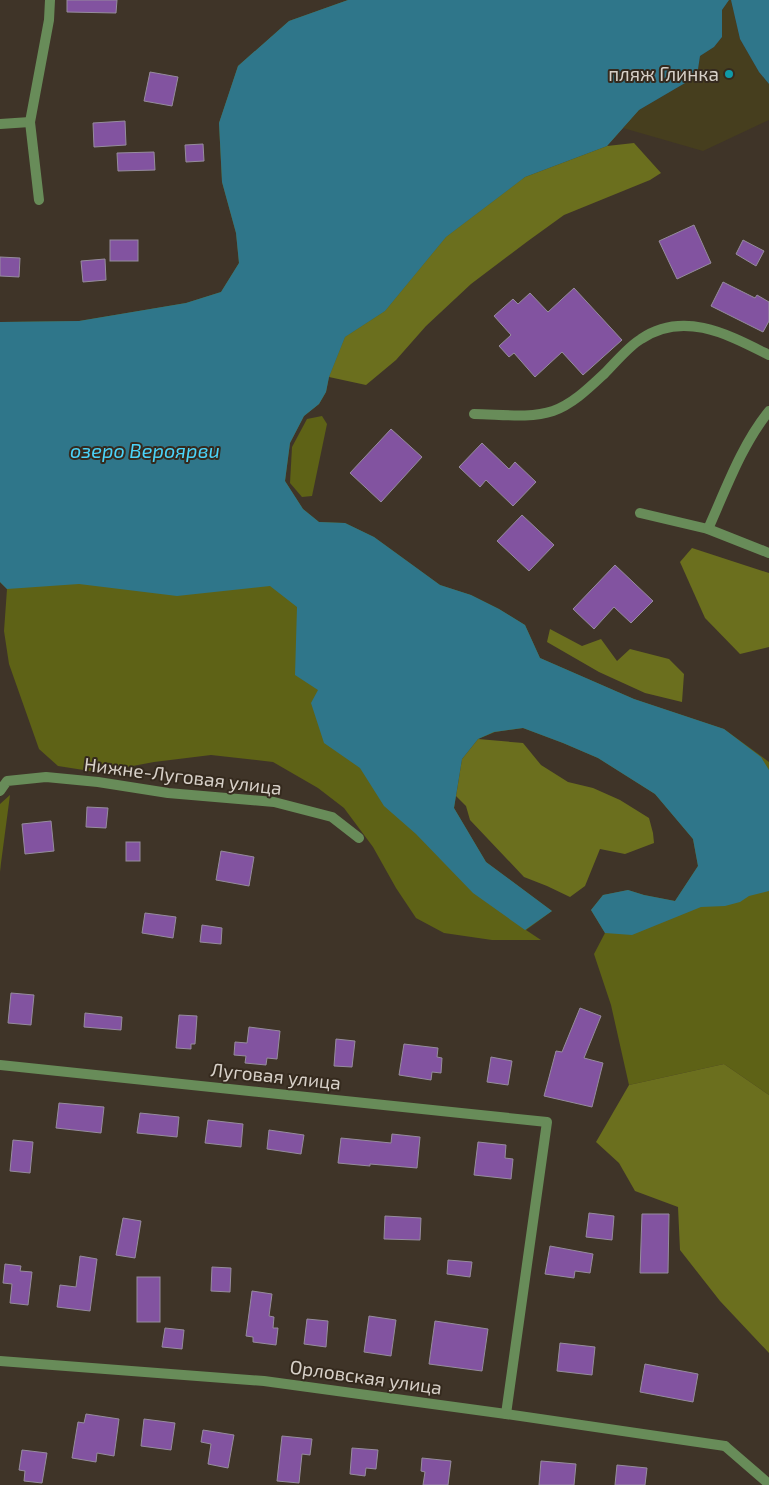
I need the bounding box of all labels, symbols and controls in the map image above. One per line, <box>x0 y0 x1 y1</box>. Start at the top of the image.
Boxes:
place label: пляж Глинка <box>608 62 719 85</box>
marker: пляж Глинка <box>723 68 735 80</box>
water label: озеро Вероярви <box>70 438 220 462</box>
street label: Нижне-Луговая улица <box>83 752 283 800</box>
street label: Луговая улица <box>210 1057 342 1095</box>
street label: Орловская улица <box>288 1354 444 1400</box>

